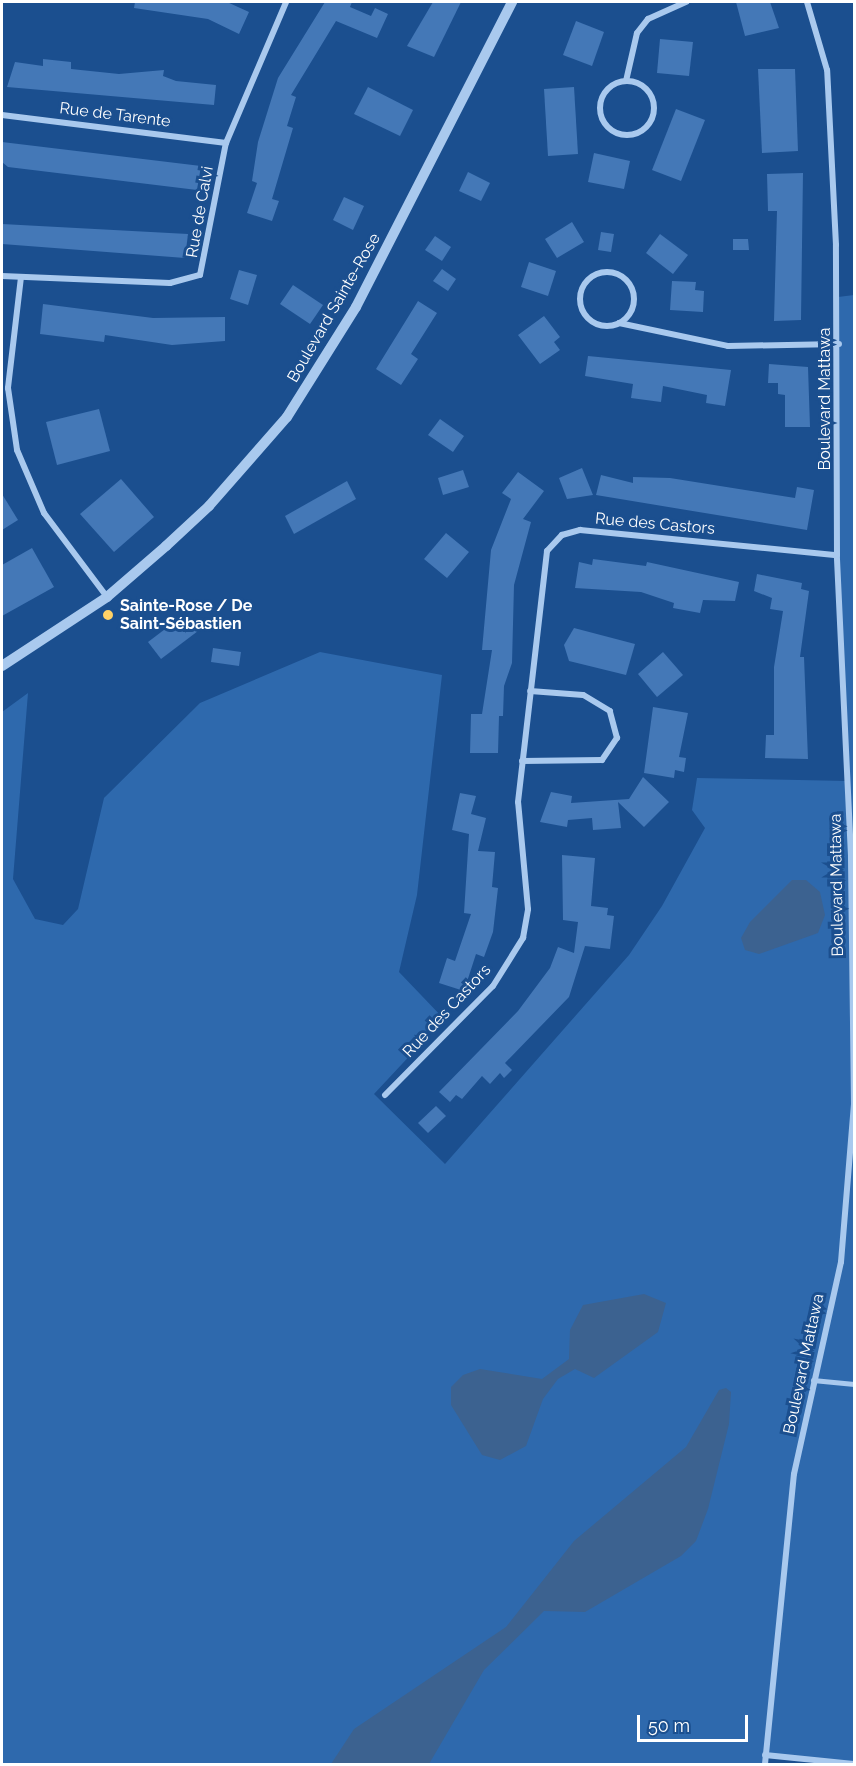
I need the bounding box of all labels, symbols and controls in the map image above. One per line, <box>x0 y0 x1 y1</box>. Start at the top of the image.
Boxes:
street label: Rue de Tarente <box>58 99 172 131</box>
street label: Rue de Calvi <box>183 165 217 259</box>
street label: Boulevard Sainte-Rose <box>283 230 385 386</box>
street label: Boulevard Mattawa <box>815 328 835 470</box>
street label: Rue des Castors <box>594 509 716 539</box>
place label: Sainte-Rose / De Saint-Sébastien <box>120 596 252 634</box>
marker: Sainte-Rose / De Saint-Sébastien <box>101 608 115 622</box>
street label: Boulevard Mattawa <box>826 813 848 957</box>
street label: Rue des Castors <box>399 961 495 1061</box>
street label: Boulevard Mattawa <box>780 1292 828 1436</box>
scale bar <box>640 1703 751 1741</box>
text: 50 m <box>648 1715 690 1736</box>

